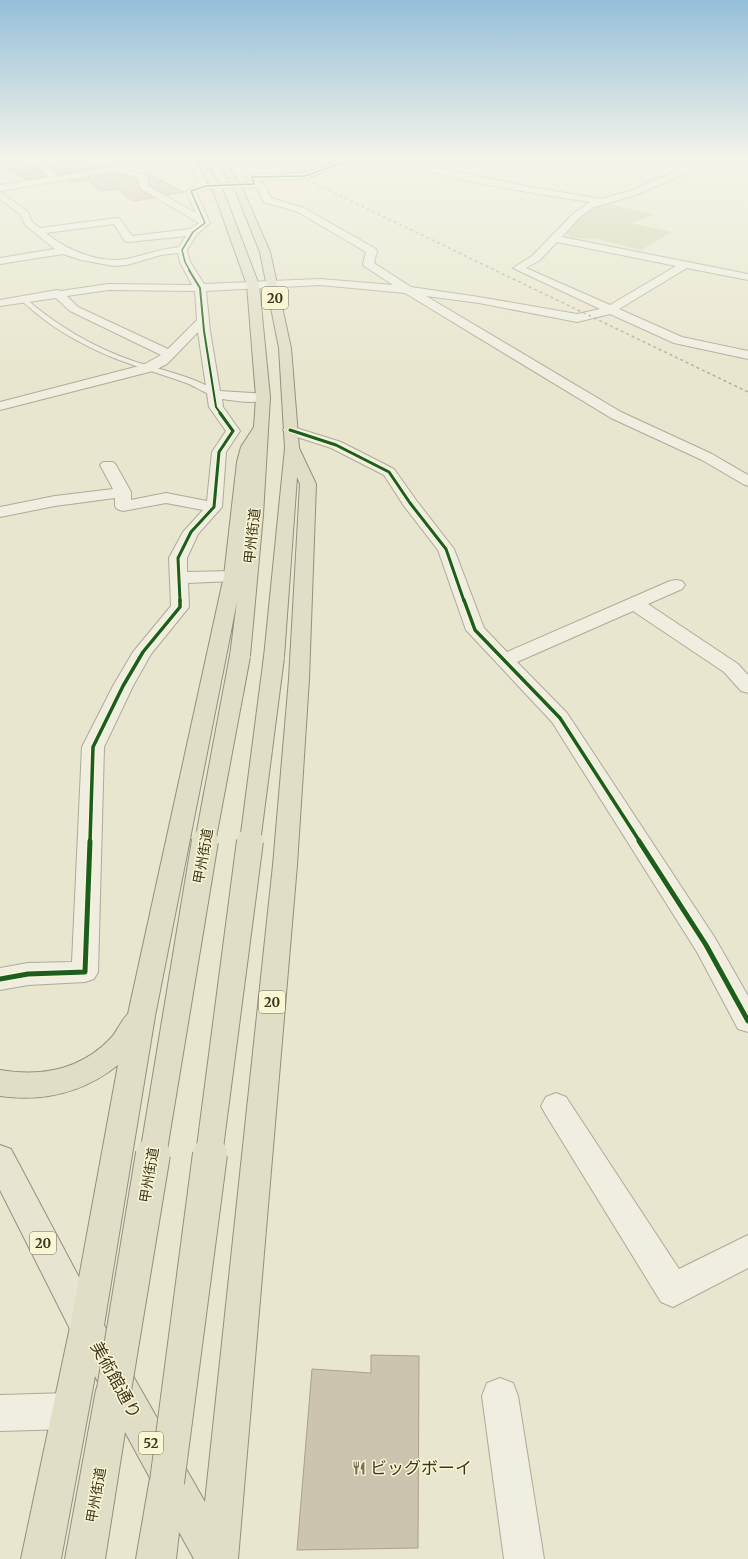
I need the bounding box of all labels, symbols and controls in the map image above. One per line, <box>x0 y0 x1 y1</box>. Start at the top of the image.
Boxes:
road number: 20 <box>262 287 288 309</box>
street label: 甲州街道 <box>240 507 264 565</box>
street label: 甲州街道 <box>189 827 217 885</box>
road number: 20 <box>259 991 285 1013</box>
street label: 甲州街道 <box>136 1146 162 1204</box>
road number: 20 <box>30 1232 56 1254</box>
street label: 美術館通り <box>86 1337 146 1423</box>
road number: 52 <box>139 1432 163 1454</box>
place label: ビッグボーイ <box>370 1457 472 1479</box>
restaurant icon: ビッグボーイ <box>351 1460 367 1476</box>
street label: 甲州街道 <box>82 1466 110 1524</box>

